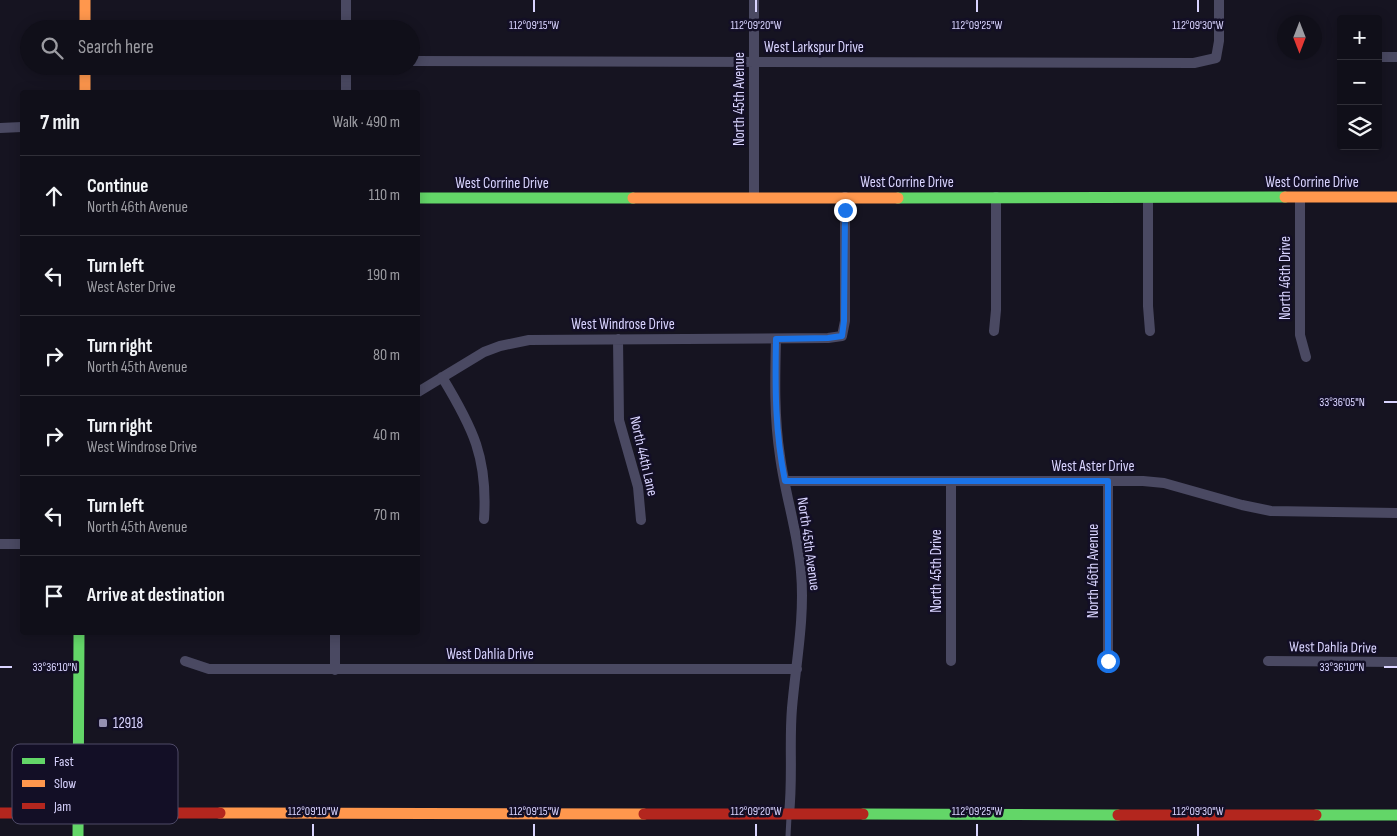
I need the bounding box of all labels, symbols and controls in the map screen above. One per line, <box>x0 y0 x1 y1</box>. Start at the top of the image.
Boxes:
north arrow <box>1277 15 1322 60</box>
map controls <box>1337 15 1382 150</box>
button: + <box>1337 15 1382 60</box>
text: 112°09'15"W <box>509 18 559 33</box>
text: 112°09'20"W <box>730 18 782 33</box>
text: 112°09'25"W <box>952 18 1003 33</box>
text: 112°09'30"W <box>1172 18 1224 33</box>
search box <box>20 20 420 75</box>
icon: search <box>38 34 66 62</box>
text: Search here <box>78 36 154 59</box>
street label: West Larkspur Drive <box>764 38 864 57</box>
street label: North 45th Avenue <box>730 52 749 146</box>
button: − <box>1337 60 1382 105</box>
button: layers <box>1337 105 1382 150</box>
text: 7 min <box>40 110 80 135</box>
text: Walk · 490 m <box>333 113 400 132</box>
street label: West Corrine Drive <box>860 173 954 192</box>
street label: West Corrine Drive <box>1265 173 1359 192</box>
street label: West Corrine Drive <box>455 174 549 193</box>
text: Continue <box>87 175 148 198</box>
icon: ahead <box>40 182 68 210</box>
text: 110 m <box>369 186 400 205</box>
text: North 46th Avenue <box>87 198 188 217</box>
route end <box>834 199 857 222</box>
street label: North 46th Drive <box>1276 236 1295 320</box>
text: Turn left <box>87 255 144 278</box>
icon: left <box>40 262 68 290</box>
text: 190 m <box>367 266 400 285</box>
text: West Aster Drive <box>87 278 176 297</box>
street label: West Windrose Drive <box>571 315 675 334</box>
text: Turn right <box>87 335 152 358</box>
icon: right <box>40 342 68 370</box>
text: 80 m <box>373 346 400 365</box>
text: North 45th Avenue <box>87 358 187 377</box>
text: 33°36'05"N <box>1319 395 1365 410</box>
street label: North 44th Lane <box>625 414 662 498</box>
text: Turn right <box>87 415 152 438</box>
icon: right <box>40 422 68 450</box>
text: 40 m <box>373 426 400 445</box>
text: West Windrose Drive <box>87 438 197 457</box>
street label: West Aster Drive <box>1051 457 1135 476</box>
text: Turn left <box>87 495 144 518</box>
street label: North 45th Avenue <box>793 496 824 592</box>
icon: left <box>40 502 68 530</box>
text: 70 m <box>374 506 400 525</box>
text: North 45th Avenue <box>87 518 187 537</box>
street label: North 46th Avenue <box>1084 524 1103 618</box>
street label: North 45th Drive <box>927 529 946 613</box>
icon: arrive <box>40 582 68 610</box>
text: Arrive at destination <box>87 584 225 607</box>
street label: West Dahlia Drive <box>1289 637 1377 658</box>
street label: West Dahlia Drive <box>446 645 534 664</box>
route start <box>1097 650 1120 673</box>
text: 33°36'10"N <box>33 660 77 675</box>
text: 33°36'10"N <box>1320 660 1364 675</box>
place label: 12918 <box>113 714 143 733</box>
marker: 12918 <box>97 717 109 729</box>
legend <box>12 744 178 824</box>
text: Fast <box>54 753 74 770</box>
text: Slow <box>54 775 76 792</box>
text: Jam <box>53 798 71 815</box>
text: 112°09'10"W <box>288 804 338 819</box>
text: 112°09'15"W <box>509 804 559 819</box>
text: 112°09'20"W <box>730 804 782 819</box>
text: 112°09'25"W <box>952 804 1003 819</box>
text: 112°09'30"W <box>1172 804 1224 819</box>

